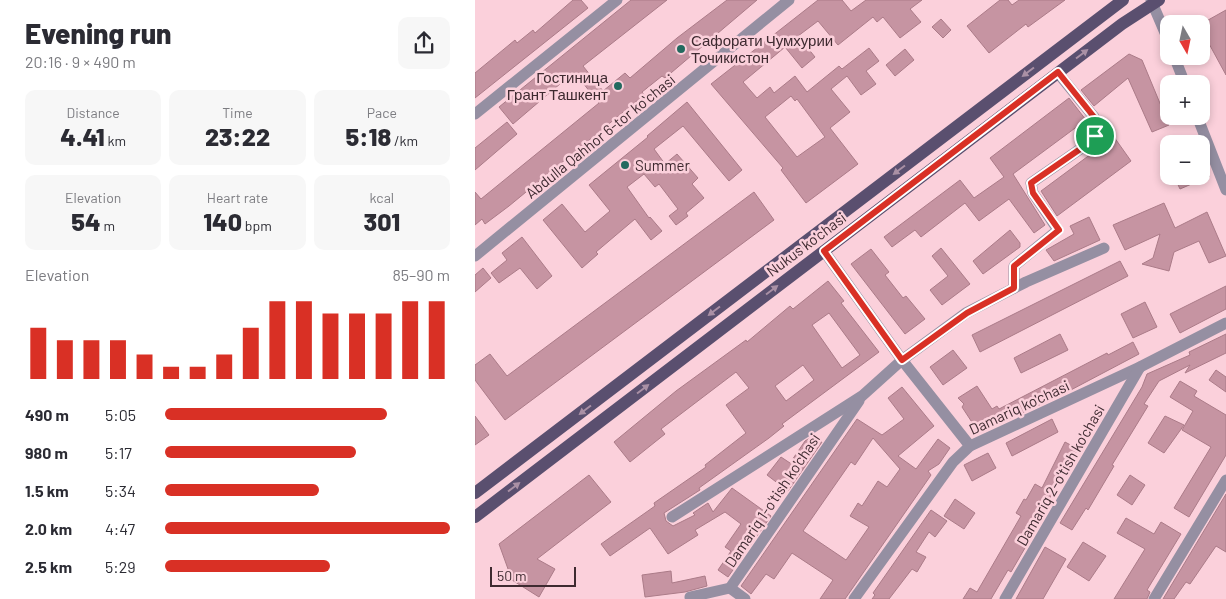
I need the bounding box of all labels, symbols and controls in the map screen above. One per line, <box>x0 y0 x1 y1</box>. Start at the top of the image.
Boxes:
north arrow <box>1160 15 1210 65</box>
map controls <box>1160 15 1210 185</box>
text: Evening run <box>25 16 171 50</box>
button: share <box>398 17 450 69</box>
place label: Сафорати Чумхурии Точикистон <box>691 31 833 66</box>
marker: Сафорати Чумхурии Точикистон <box>675 43 687 55</box>
one-way arrow <box>1076 49 1089 59</box>
text: 20:16 · 9 × 490 m <box>25 52 136 71</box>
one-way arrow <box>1022 66 1035 77</box>
place label: Гостиница Грант Ташкент <box>507 68 609 103</box>
street label: Abdulla Qahhor 6-tor koʻchasi <box>522 70 678 202</box>
button: + <box>1160 75 1210 125</box>
marker: Гостиница Грант Ташкент <box>612 80 624 92</box>
text: Distance <box>66 104 120 121</box>
text: Time <box>222 104 253 121</box>
text: Pace <box>367 104 397 121</box>
pin <box>1074 115 1116 157</box>
text: 4.41 <box>60 121 105 151</box>
text: 23:22 <box>205 121 270 151</box>
text: 5:18 <box>346 121 391 151</box>
icon: arrive <box>1081 122 1109 150</box>
text: km <box>105 132 126 149</box>
text: /km <box>391 132 418 149</box>
button: − <box>1160 135 1210 185</box>
place label: Summer <box>635 156 691 174</box>
marker: Summer <box>619 159 631 171</box>
one-way arrow <box>892 165 906 175</box>
text: Elevation <box>65 189 121 206</box>
text: Heart rate <box>207 189 268 206</box>
text: kcal <box>370 189 394 206</box>
text: 54 <box>71 206 101 236</box>
text: 140 <box>203 206 242 236</box>
text: 301 <box>363 206 400 236</box>
street label: Nukus ko'chasi <box>763 208 849 280</box>
text: m <box>101 217 115 234</box>
text: bpm <box>242 217 272 234</box>
text: Elevation <box>25 265 89 284</box>
text: 85–90 m <box>392 265 450 284</box>
one-way arrow <box>765 285 778 296</box>
one-way arrow <box>707 306 721 316</box>
street label: Damariq ko'chasi <box>966 376 1072 438</box>
one-way arrow <box>636 384 650 394</box>
street label: Damariq 2-o'tish ko'chasi <box>1012 401 1108 549</box>
one-way arrow <box>579 404 592 415</box>
text: 490 m <box>25 405 69 424</box>
text: 5:05 <box>105 405 136 424</box>
street label: Damariq 1-o'tish ko'chasi <box>721 430 823 570</box>
text: 980 m <box>25 443 68 462</box>
text: 5:17 <box>105 443 132 462</box>
text: 1.5 km <box>25 481 69 500</box>
text: 5:34 <box>105 481 136 500</box>
one-way arrow <box>507 482 520 493</box>
text: 2.0 km <box>25 519 72 538</box>
text: 4:47 <box>105 519 135 538</box>
text: 2.5 km <box>25 557 72 576</box>
text: 5:29 <box>105 557 136 576</box>
scale bar <box>490 564 576 587</box>
text: 50 m <box>497 567 526 584</box>

